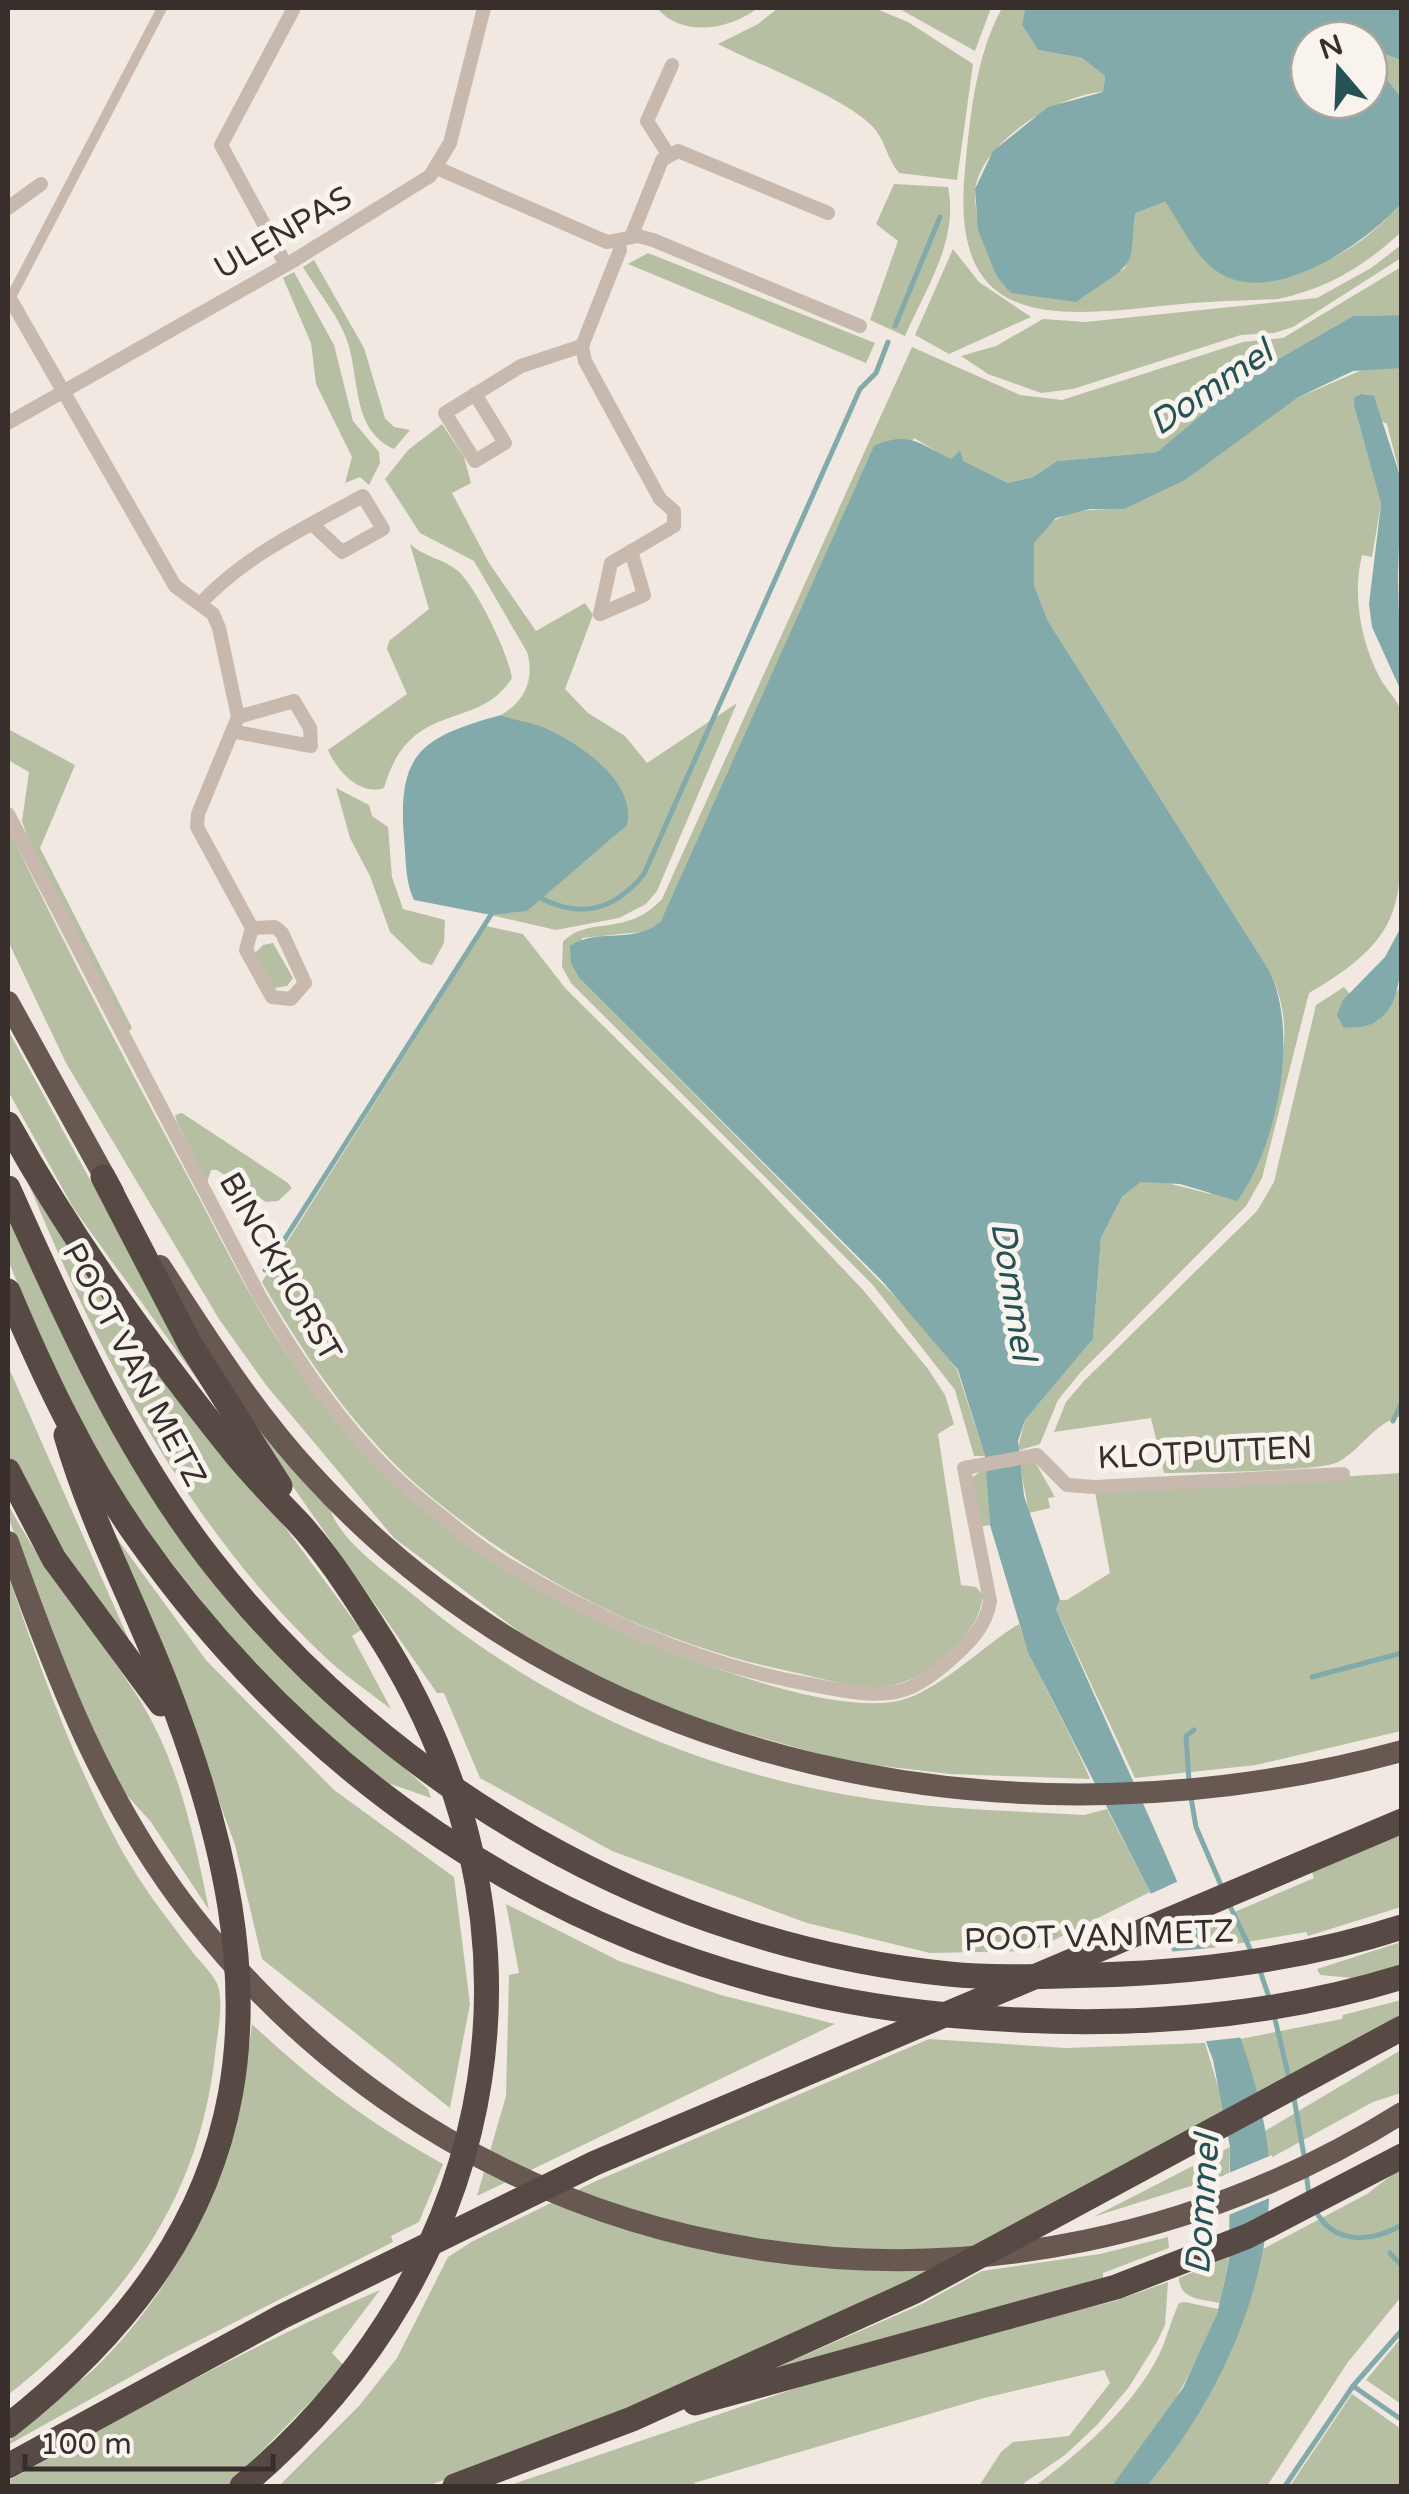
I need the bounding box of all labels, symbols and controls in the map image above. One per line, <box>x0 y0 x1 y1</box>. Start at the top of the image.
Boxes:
north arrow <box>1289 20 1389 120</box>
text: N <box>1315 28 1347 67</box>
street label: ULENPAS <box>207 178 359 288</box>
water label: Dommel <box>1141 329 1284 444</box>
street label: BINCKHORST <box>211 1166 350 1369</box>
water label: Dommel <box>981 1219 1045 1367</box>
street label: POOT VAN METZ <box>54 1237 214 1493</box>
street label: KLOTPUTTEN <box>1097 1428 1313 1478</box>
street label: POOT VAN METZ <box>963 1912 1235 1960</box>
water label: Dommel <box>1177 2130 1229 2276</box>
scale bar <box>25 2409 272 2471</box>
text: 100 m <box>40 2426 132 2463</box>

